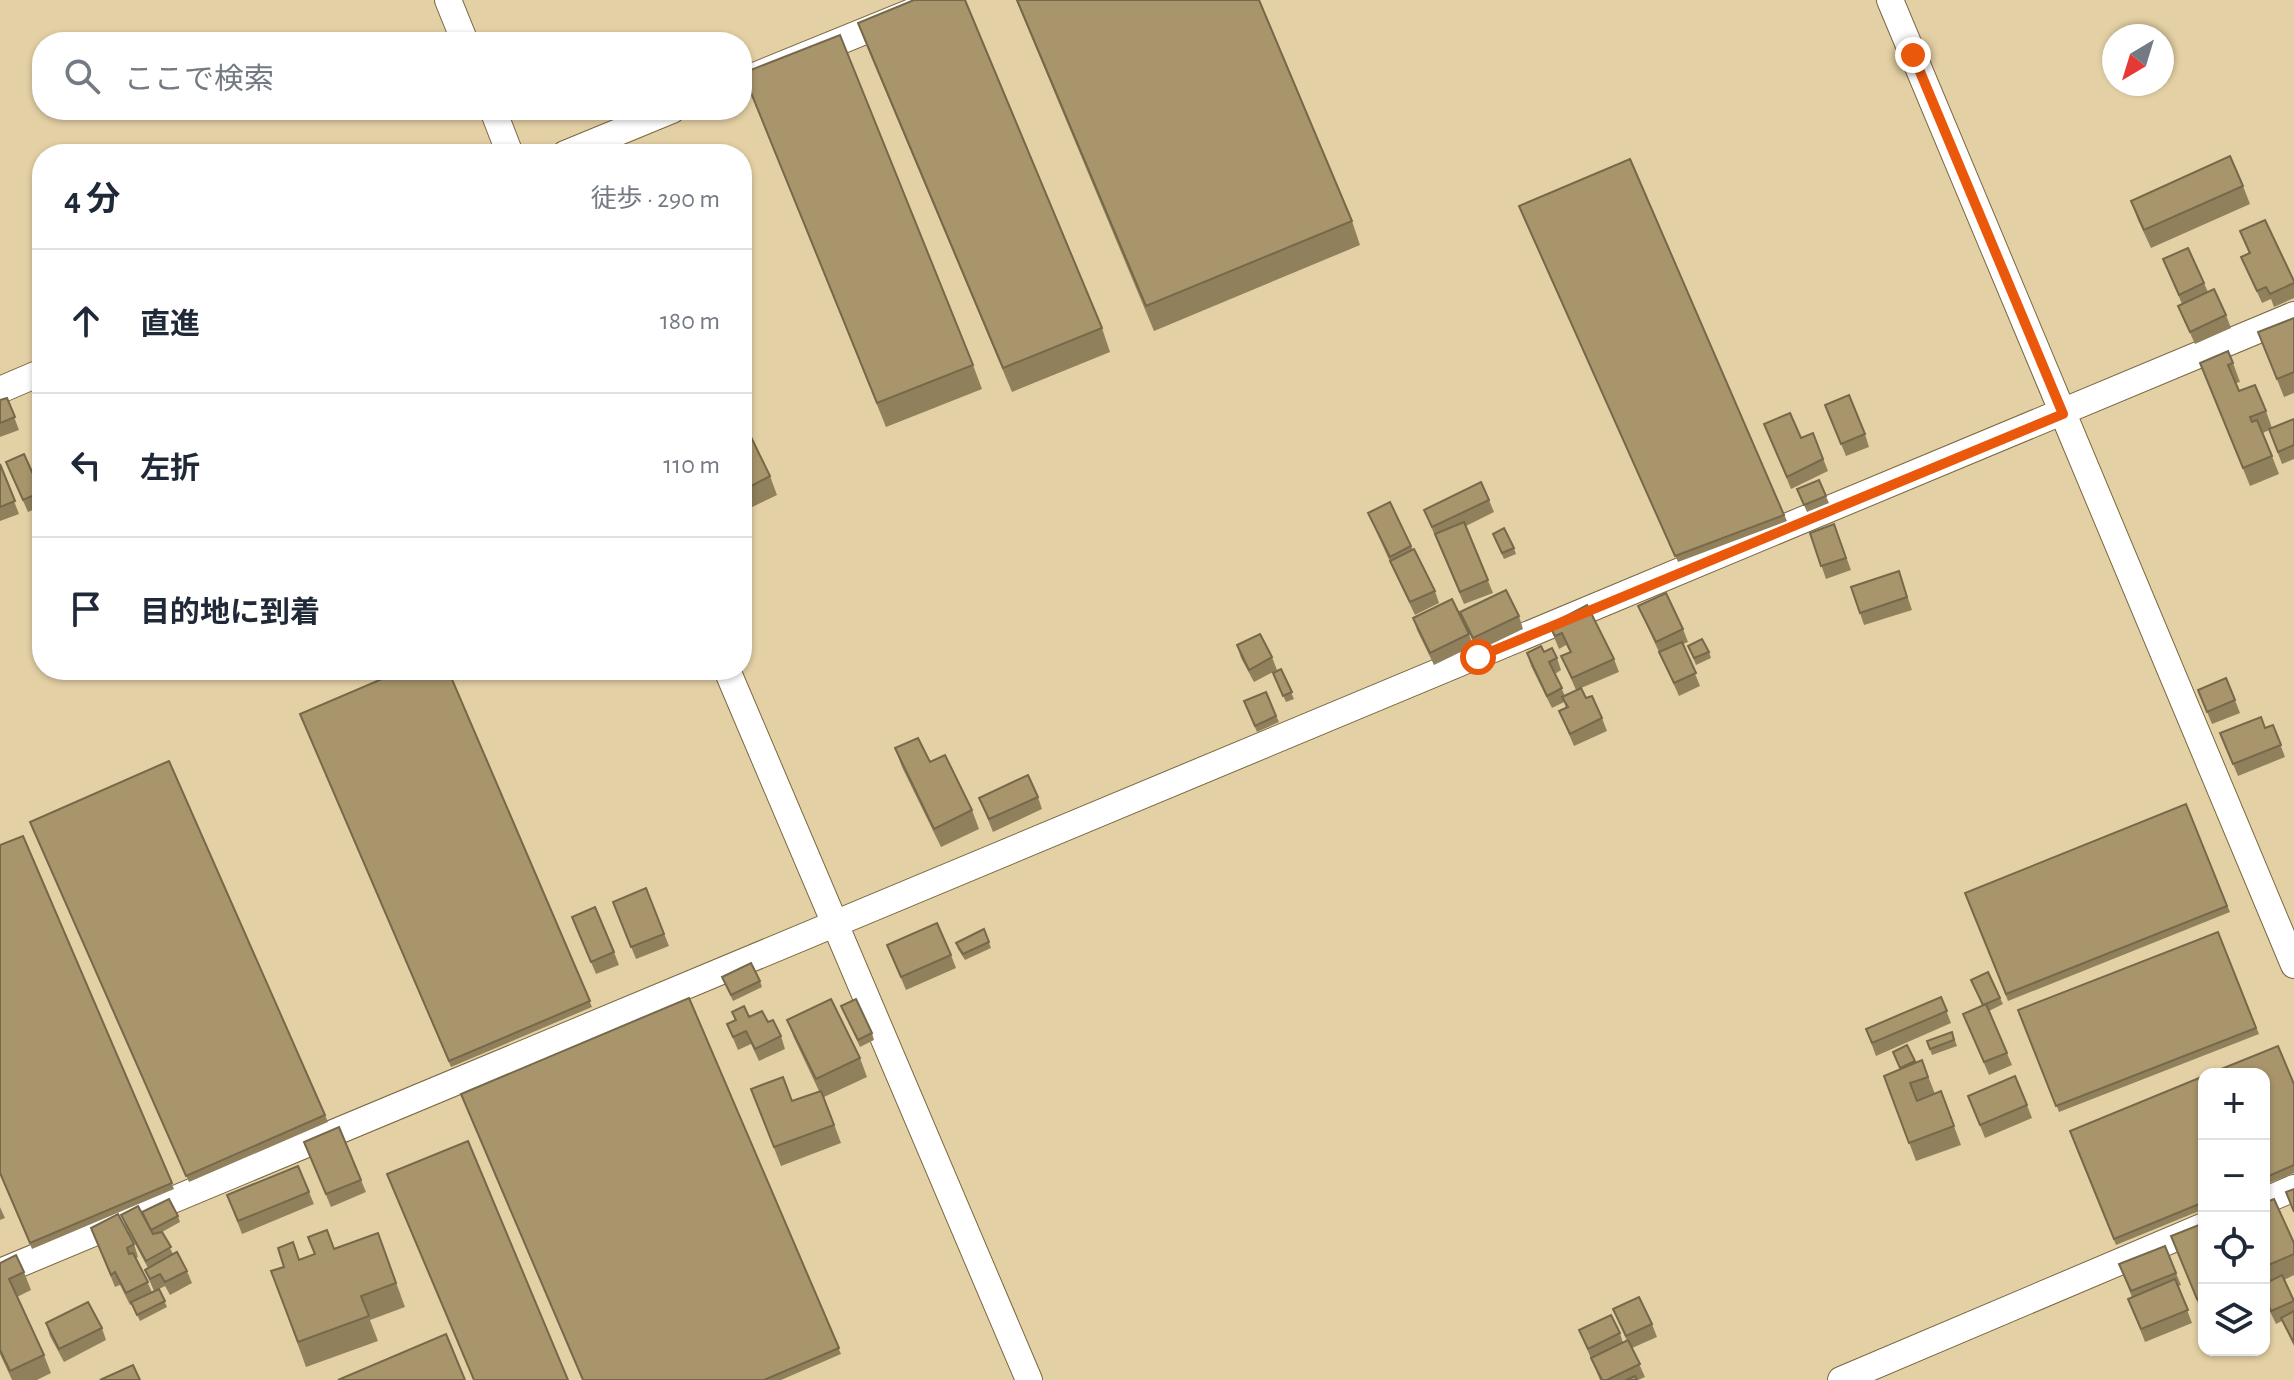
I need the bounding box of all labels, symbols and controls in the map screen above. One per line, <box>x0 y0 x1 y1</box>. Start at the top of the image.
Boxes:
north arrow <box>2102 24 2174 96</box>
search box <box>32 32 752 120</box>
route end <box>1895 37 1931 73</box>
icon: search <box>60 54 104 98</box>
text: ここで検索 <box>124 65 274 95</box>
text: 4 分 <box>64 183 120 217</box>
text: 徒歩 · 290 m <box>591 186 720 212</box>
icon: ahead <box>64 299 108 343</box>
text: 180 m <box>660 308 720 334</box>
text: 直進 <box>140 310 200 340</box>
icon: left <box>64 443 108 487</box>
text: 110 m <box>663 452 720 478</box>
text: 左折 <box>140 454 200 484</box>
icon: arrive <box>64 587 108 631</box>
text: 目的地に到着 <box>140 598 320 628</box>
route start <box>1460 639 1496 675</box>
map controls <box>2198 1068 2270 1356</box>
button: + <box>2198 1068 2270 1140</box>
button: − <box>2198 1140 2270 1212</box>
button: locate <box>2198 1212 2270 1284</box>
button: layers <box>2198 1284 2270 1356</box>

